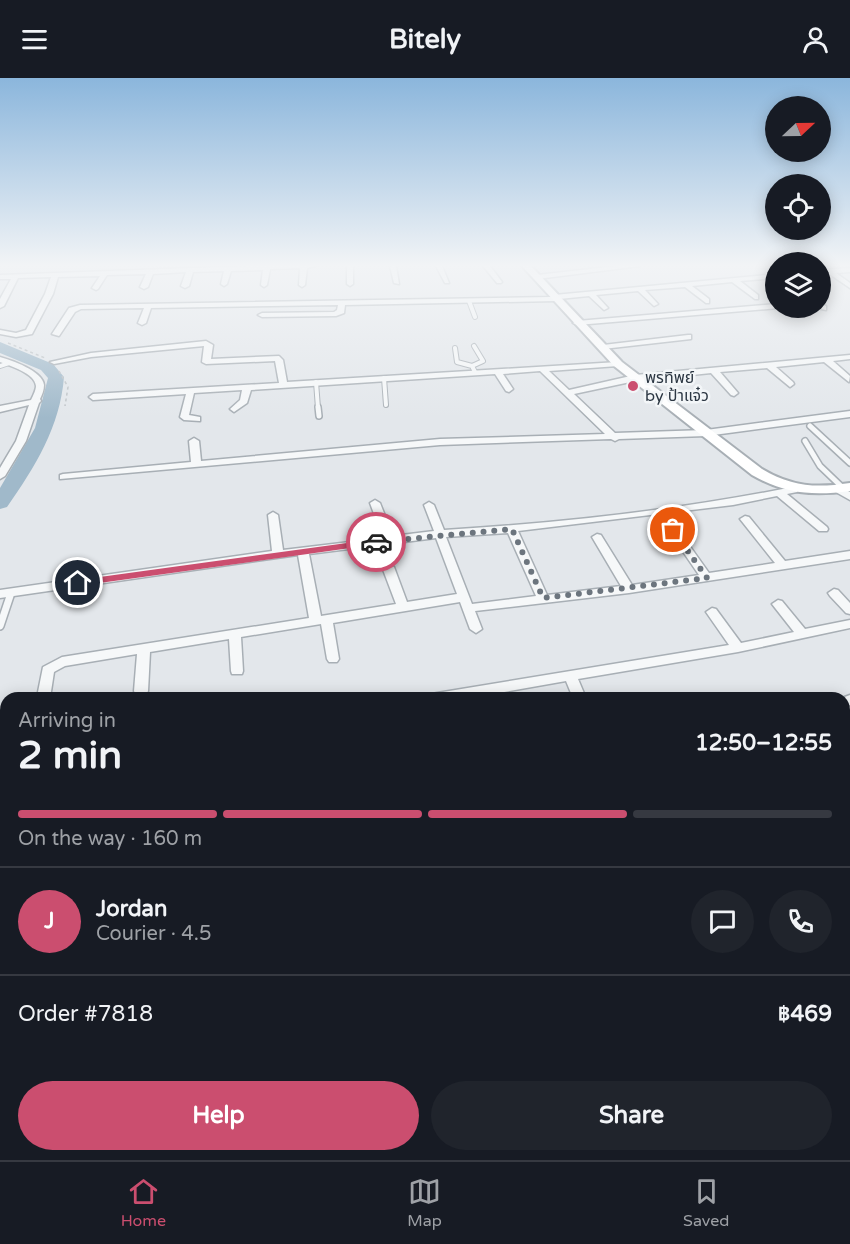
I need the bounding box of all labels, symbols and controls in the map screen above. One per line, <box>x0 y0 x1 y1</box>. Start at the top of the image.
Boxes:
icon: menu <box>18 23 51 56</box>
text: Bitely <box>389 23 461 56</box>
icon: person <box>799 23 832 56</box>
north arrow <box>765 96 831 162</box>
map controls <box>765 96 831 318</box>
button: locate <box>765 174 831 240</box>
button: layers <box>765 252 831 318</box>
place label: พรทิพย์ by ป้าแจ๋ว <box>645 368 709 406</box>
marker: พรทิพย์ by ป้าแจ๋ว <box>626 379 640 393</box>
pin <box>647 504 698 555</box>
courier <box>346 512 406 572</box>
icon: bag <box>656 513 689 546</box>
icon: car <box>360 526 393 559</box>
pin <box>52 557 103 608</box>
icon: home <box>61 566 94 599</box>
text: Arriving in <box>18 709 116 733</box>
text: 12:50–12:55 <box>695 730 832 756</box>
text: 2 min <box>18 732 122 779</box>
text: On the way · 160 m <box>18 827 202 851</box>
button: chat <box>691 890 754 953</box>
button: phone <box>769 890 832 953</box>
text: Jordan <box>96 896 167 922</box>
text: J <box>44 908 55 934</box>
text: Courier · 4.5 <box>96 922 211 946</box>
text: Order #7818 <box>18 1001 153 1027</box>
text: ฿469 <box>778 1001 832 1027</box>
button: Help <box>18 1081 419 1150</box>
button: Share <box>431 1081 832 1150</box>
tab: Home <box>121 1175 166 1231</box>
tab: Map <box>407 1175 442 1231</box>
tab: Saved <box>683 1175 729 1231</box>

